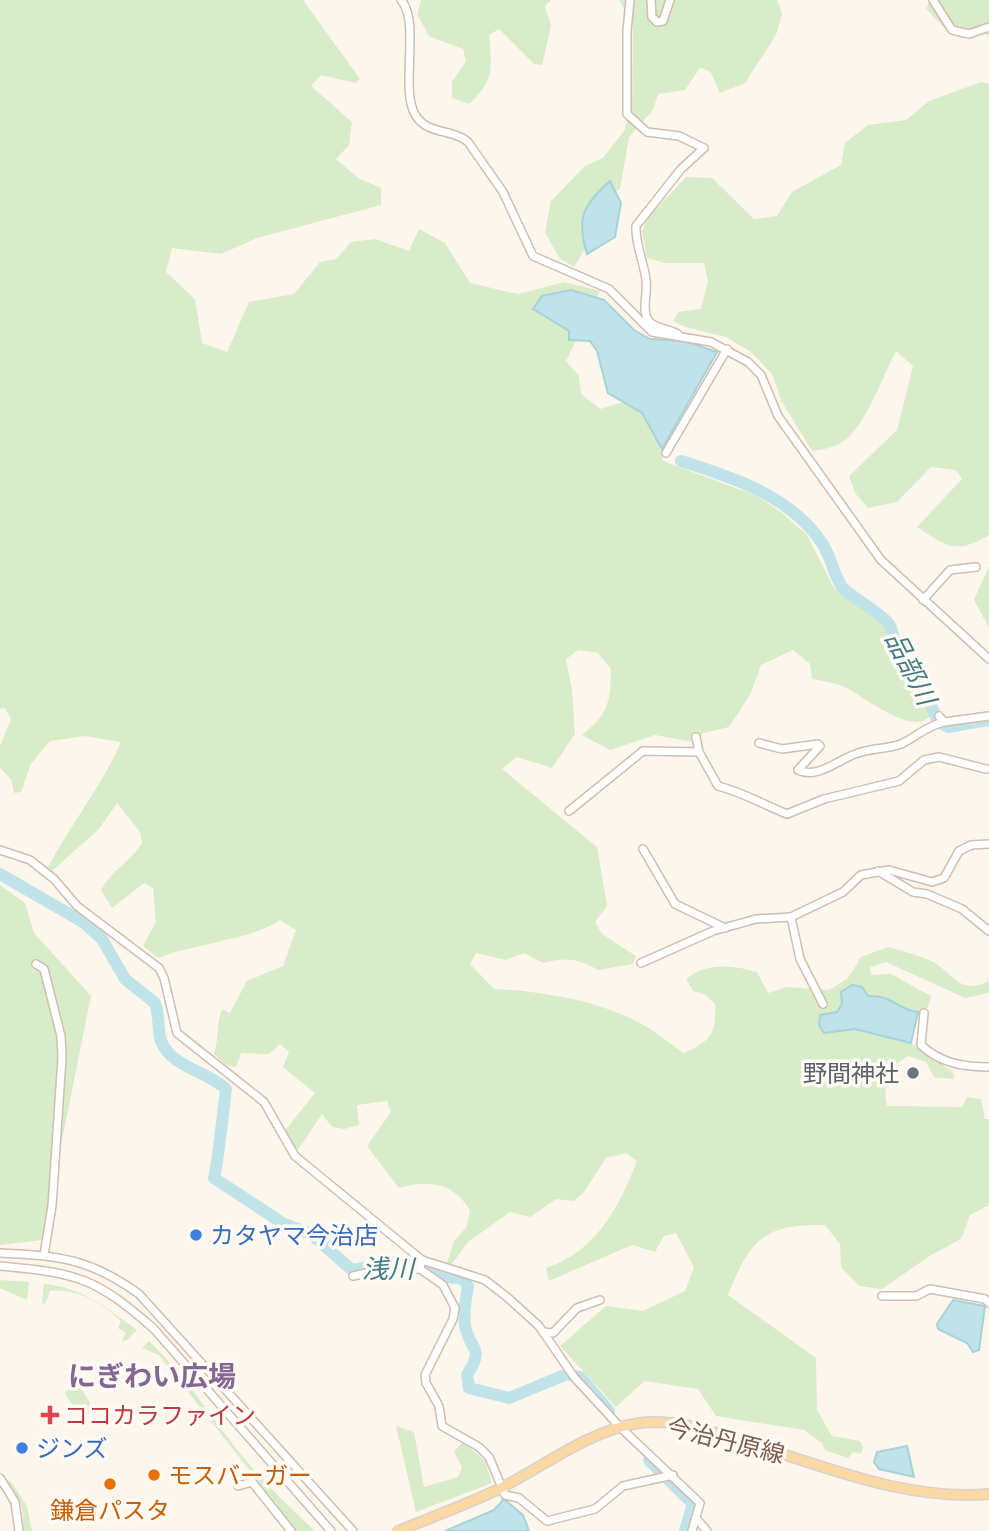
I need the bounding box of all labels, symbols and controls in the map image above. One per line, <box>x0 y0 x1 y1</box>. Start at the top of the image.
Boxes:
water label: 品部川 <box>876 624 947 714</box>
place label: 野間神社 <box>803 1055 899 1091</box>
marker: 野間神社 <box>905 1065 921 1081</box>
place label: カタヤマ今治店 <box>210 1217 378 1253</box>
marker: カタヤマ今治店 <box>188 1227 204 1243</box>
water label: 浅川 <box>362 1249 417 1288</box>
district label: にぎわい広場 <box>68 1354 236 1397</box>
place label: ココカラファイン <box>64 1397 256 1433</box>
marker: ココカラファイン <box>42 1407 58 1423</box>
street label: 今治丹原線 <box>663 1408 789 1472</box>
place label: ジンズ <box>36 1430 108 1466</box>
marker: ジンズ <box>14 1440 30 1456</box>
place label: モスバーガー <box>168 1457 312 1493</box>
marker: モスバーガー <box>146 1467 162 1483</box>
marker: 鎌倉パスタ <box>102 1476 118 1492</box>
place label: 鎌倉パスタ <box>50 1492 170 1528</box>

